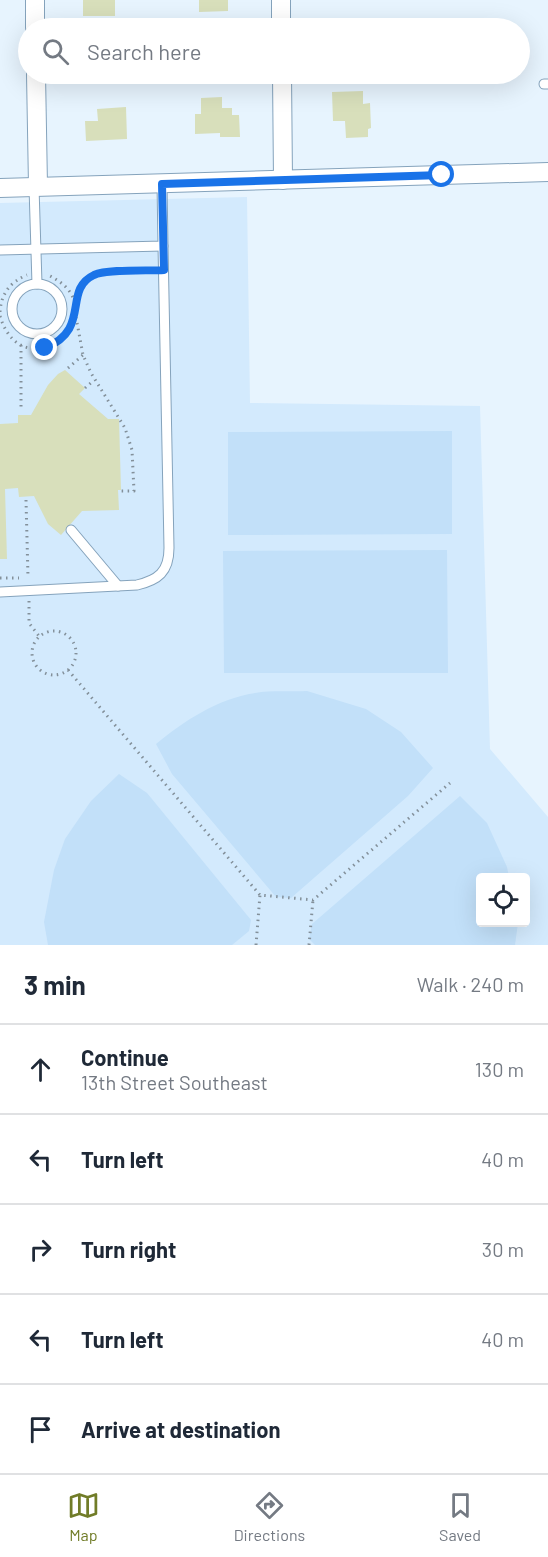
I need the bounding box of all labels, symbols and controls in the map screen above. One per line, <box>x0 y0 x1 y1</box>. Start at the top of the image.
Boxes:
search box <box>18 18 530 84</box>
icon: search <box>39 35 72 68</box>
text: Search here <box>87 38 201 64</box>
route start <box>428 161 454 187</box>
route end <box>31 334 57 360</box>
map controls <box>476 873 530 927</box>
button: locate <box>476 873 530 927</box>
text: 3 min <box>24 969 86 1000</box>
text: Walk · 240 m <box>417 972 524 996</box>
text: Continue <box>81 1044 169 1070</box>
icon: ahead <box>24 1053 57 1086</box>
text: 130 m <box>475 1057 524 1081</box>
text: 13th Street Southeast <box>81 1070 268 1094</box>
icon: left <box>24 1143 57 1176</box>
text: Turn left <box>81 1146 164 1172</box>
text: 40 m <box>481 1147 524 1171</box>
icon: right <box>24 1233 57 1266</box>
text: Turn right <box>81 1236 176 1262</box>
text: 30 m <box>482 1237 524 1261</box>
icon: left <box>24 1323 57 1356</box>
text: Turn left <box>81 1326 164 1352</box>
text: 40 m <box>481 1327 524 1351</box>
icon: arrive <box>24 1413 57 1446</box>
text: Arrive at destination <box>81 1416 280 1442</box>
tab: Map <box>67 1489 100 1544</box>
tab: Directions <box>234 1489 305 1544</box>
tab: Saved <box>439 1489 481 1544</box>

